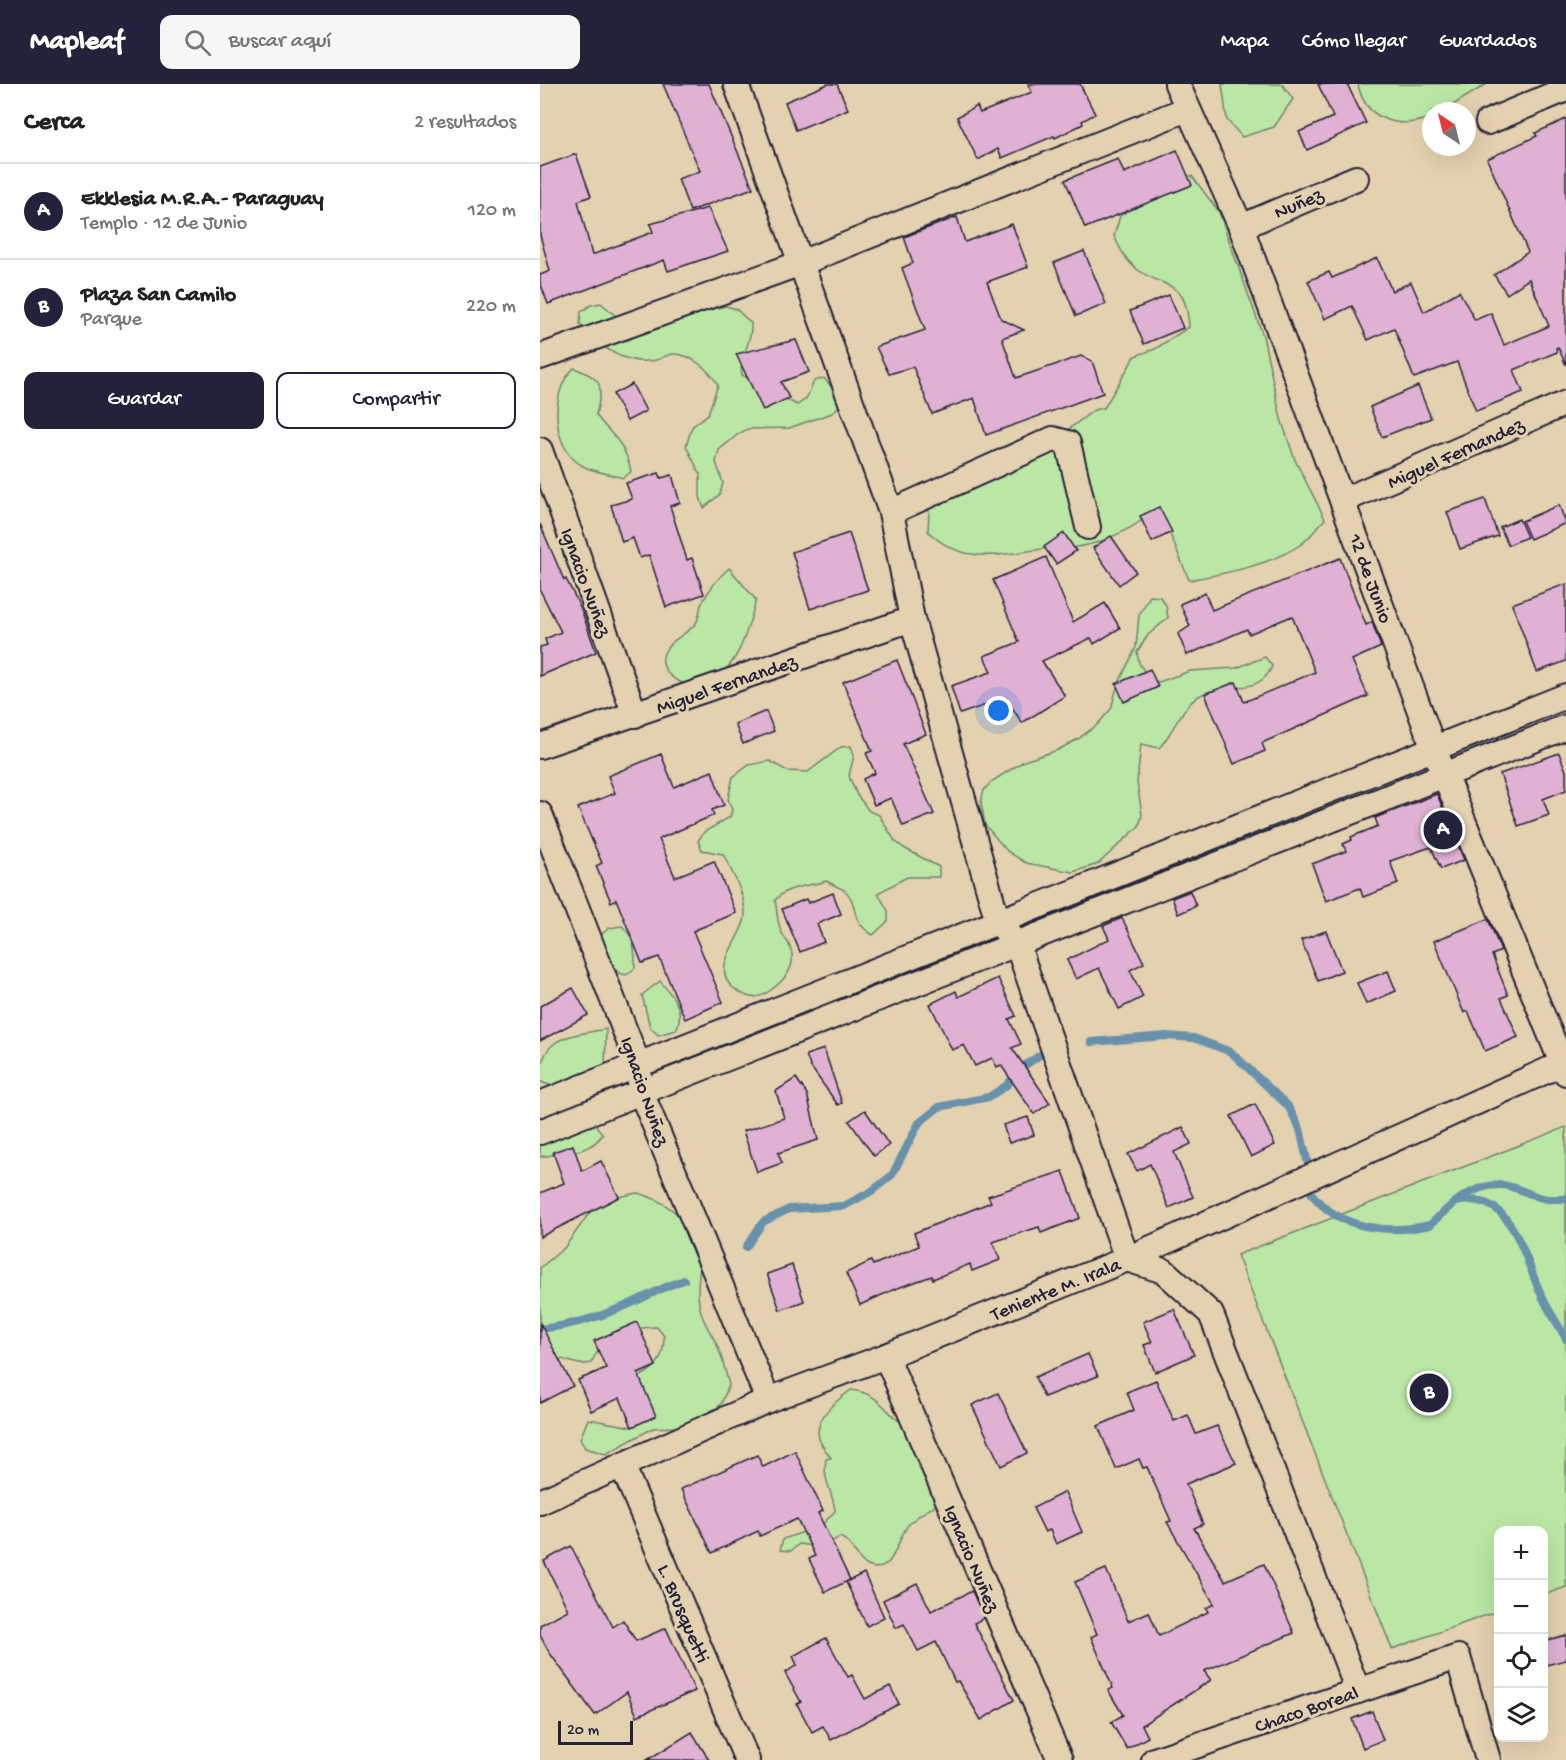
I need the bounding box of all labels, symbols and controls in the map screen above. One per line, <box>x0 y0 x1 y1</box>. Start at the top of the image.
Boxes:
search box <box>160 15 580 69</box>
text: Mapleaf <box>30 26 124 59</box>
icon: search <box>181 26 214 59</box>
text: Buscar aquí <box>229 29 331 55</box>
text: Mapa <box>1220 30 1269 55</box>
text: Cómo llegar <box>1302 30 1406 55</box>
text: Guardados <box>1439 30 1536 55</box>
north arrow <box>1422 102 1476 156</box>
text: Cerca <box>24 108 84 139</box>
text: 2 resultados <box>414 112 516 135</box>
street label: Nuñez <box>1271 184 1328 226</box>
text: Ekklesia M.R.A.- Paraguay <box>81 187 324 213</box>
text: A <box>38 200 49 223</box>
text: 120 m <box>468 200 516 223</box>
text: Templo · 12 de Junio <box>81 213 247 236</box>
text: Plaza San Camilo <box>81 283 236 309</box>
text: B <box>38 296 49 319</box>
text: 220 m <box>466 296 516 319</box>
text: Parque <box>81 309 142 332</box>
button: Guardar <box>24 372 264 429</box>
button: Compartir <box>276 372 516 429</box>
street label: Miguel Fernandez <box>1385 414 1529 496</box>
street label: Ignacio Nuñez <box>553 526 614 642</box>
street label: 12 de Junio <box>1342 530 1396 627</box>
street label: Miguel Fernandez <box>654 651 802 721</box>
your location <box>984 696 1013 725</box>
pin: A <box>1424 808 1462 852</box>
street label: Ignacio Nuñez <box>613 1034 673 1151</box>
street label: Teniente M. Irala <box>987 1254 1126 1328</box>
pin: B <box>1410 1370 1448 1416</box>
street label: Ignacio Nuñez <box>937 1502 1003 1617</box>
map controls <box>1494 1526 1548 1742</box>
button: + <box>1494 1526 1548 1580</box>
street label: L. Brusquetti <box>651 1562 713 1667</box>
button: − <box>1494 1580 1548 1634</box>
button: locate <box>1494 1634 1548 1688</box>
street label: Chaco Boreal <box>1252 1683 1362 1740</box>
button: layers <box>1494 1688 1548 1742</box>
scale bar <box>558 1718 633 1746</box>
text: 20 m <box>567 1722 599 1741</box>

